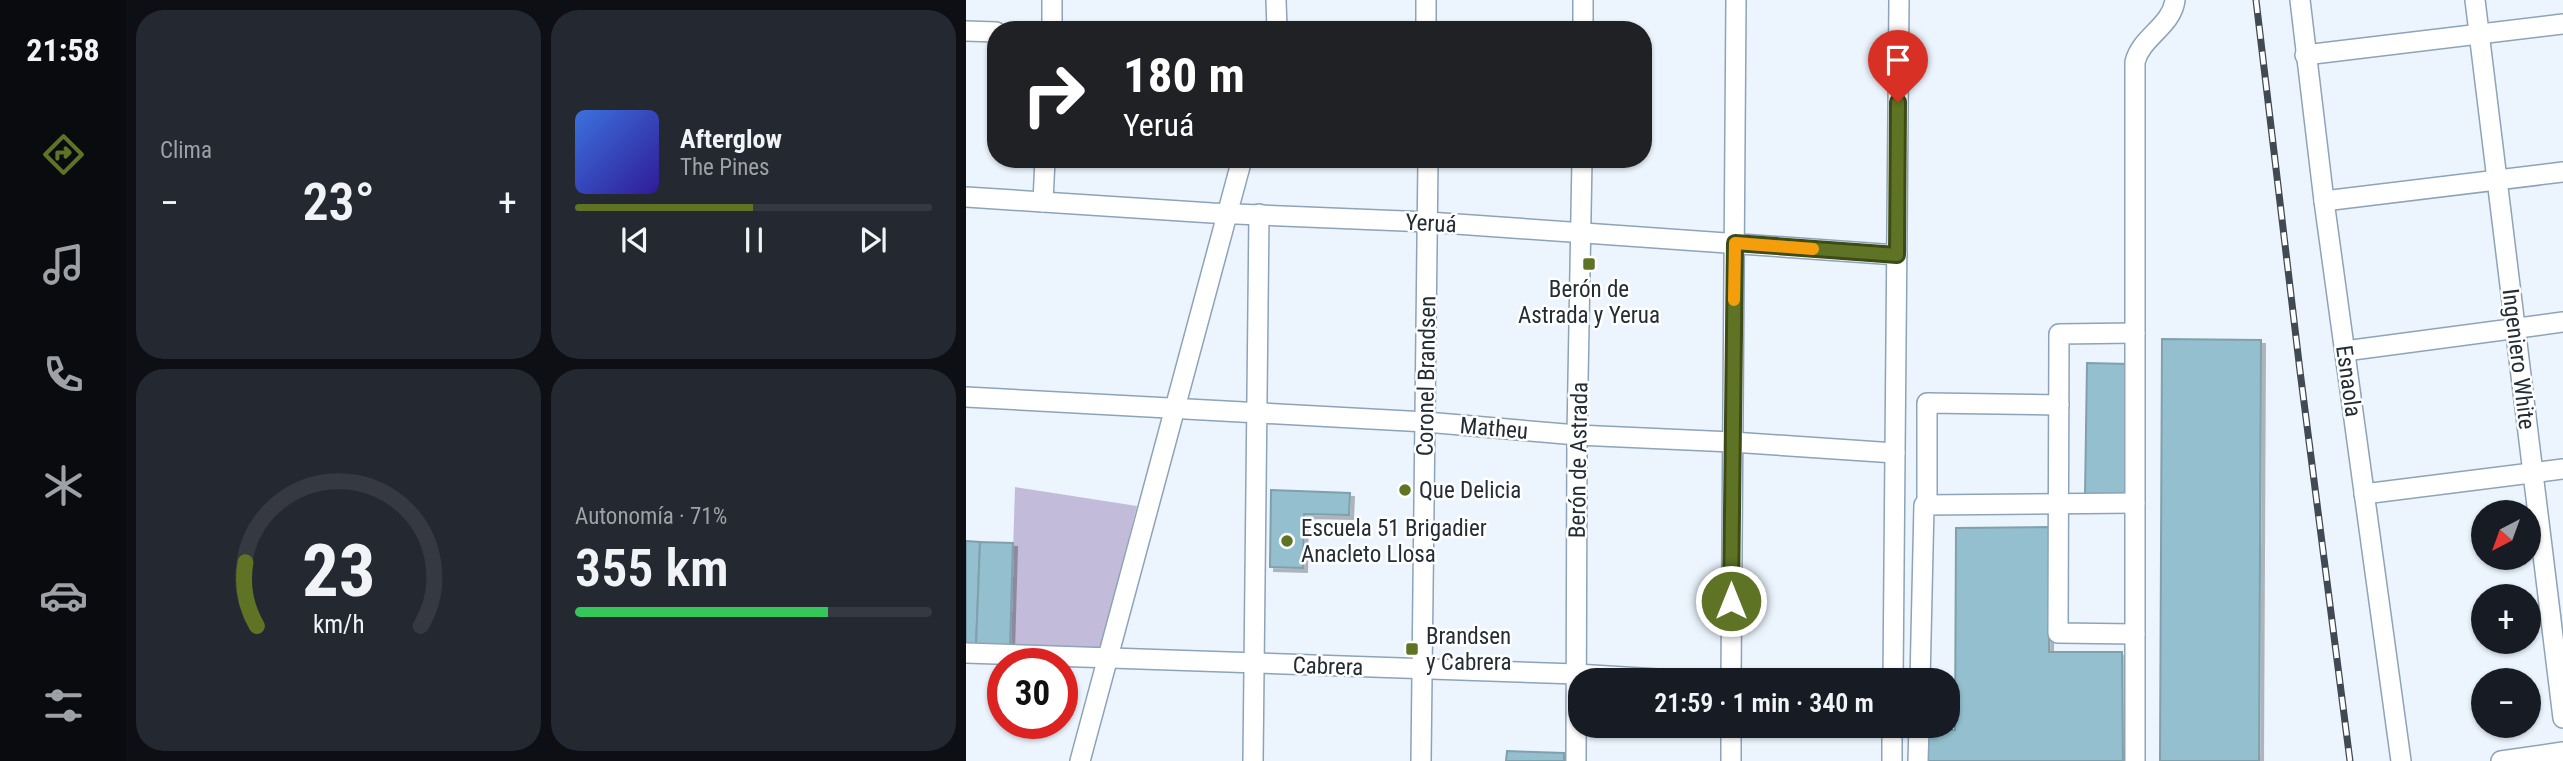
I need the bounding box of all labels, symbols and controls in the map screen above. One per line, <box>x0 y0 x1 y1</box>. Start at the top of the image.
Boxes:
pin <box>1868 30 1928 102</box>
text: 21:58 <box>26 31 100 69</box>
icon: arrive <box>1879 41 1917 79</box>
text: 180 m <box>1123 47 1245 104</box>
icon: right <box>1008 49 1099 140</box>
text: Yeruá <box>1123 106 1194 144</box>
text: Afterglow <box>680 124 782 154</box>
icon: directions <box>39 130 88 179</box>
text: Clima <box>160 137 212 164</box>
text: The Pines <box>680 154 770 181</box>
text: 23° <box>302 172 375 233</box>
text: − <box>160 181 179 225</box>
text: + <box>498 181 517 225</box>
street label: Yeruá <box>1405 209 1457 238</box>
icon: previous <box>616 221 654 259</box>
icon: pause <box>735 221 773 259</box>
icon: next <box>854 221 892 259</box>
icon: music <box>39 240 88 289</box>
marker: Berón de Astrada y Yerua <box>1581 256 1597 272</box>
place label: Berón de Astrada y Yerua <box>1518 276 1660 329</box>
street label: Ingeniero White <box>2496 287 2541 431</box>
street label: Coronel Brandsen <box>1412 296 1441 456</box>
street label: Esnaola <box>2330 344 2367 419</box>
icon: phone <box>39 350 88 399</box>
street label: Berón de Astrada <box>1564 382 1593 538</box>
street label: Matheu <box>1459 412 1529 445</box>
icon: climate <box>39 461 88 510</box>
place label: Que Delicia <box>1419 477 1521 504</box>
marker: Que Delicia <box>1397 482 1413 498</box>
north arrow <box>2471 500 2541 570</box>
map controls <box>2471 500 2541 738</box>
text: Autonomía · 71% <box>575 503 727 530</box>
place label: Escuela 51 Brigadier Anacleto Llosa <box>1301 515 1487 568</box>
text: 23 <box>302 528 375 614</box>
marker: Escuela 51 Brigadier Anacleto Llosa <box>1279 533 1295 549</box>
text: 355 km <box>575 538 729 599</box>
position arrow <box>1694 564 1768 638</box>
icon: car <box>39 571 88 620</box>
button: + <box>2471 584 2541 654</box>
text: km/h <box>313 610 364 639</box>
place label: Brandsen y Cabrera <box>1426 623 1511 676</box>
marker: Brandsen y Cabrera <box>1404 641 1420 657</box>
speed limit sign: 30 <box>987 648 1078 739</box>
street label: Cabrera <box>1292 652 1364 681</box>
button: − <box>2471 668 2541 738</box>
icon: filters <box>39 681 88 730</box>
text: 21:59 · 1 min · 340 m <box>1654 688 1874 718</box>

